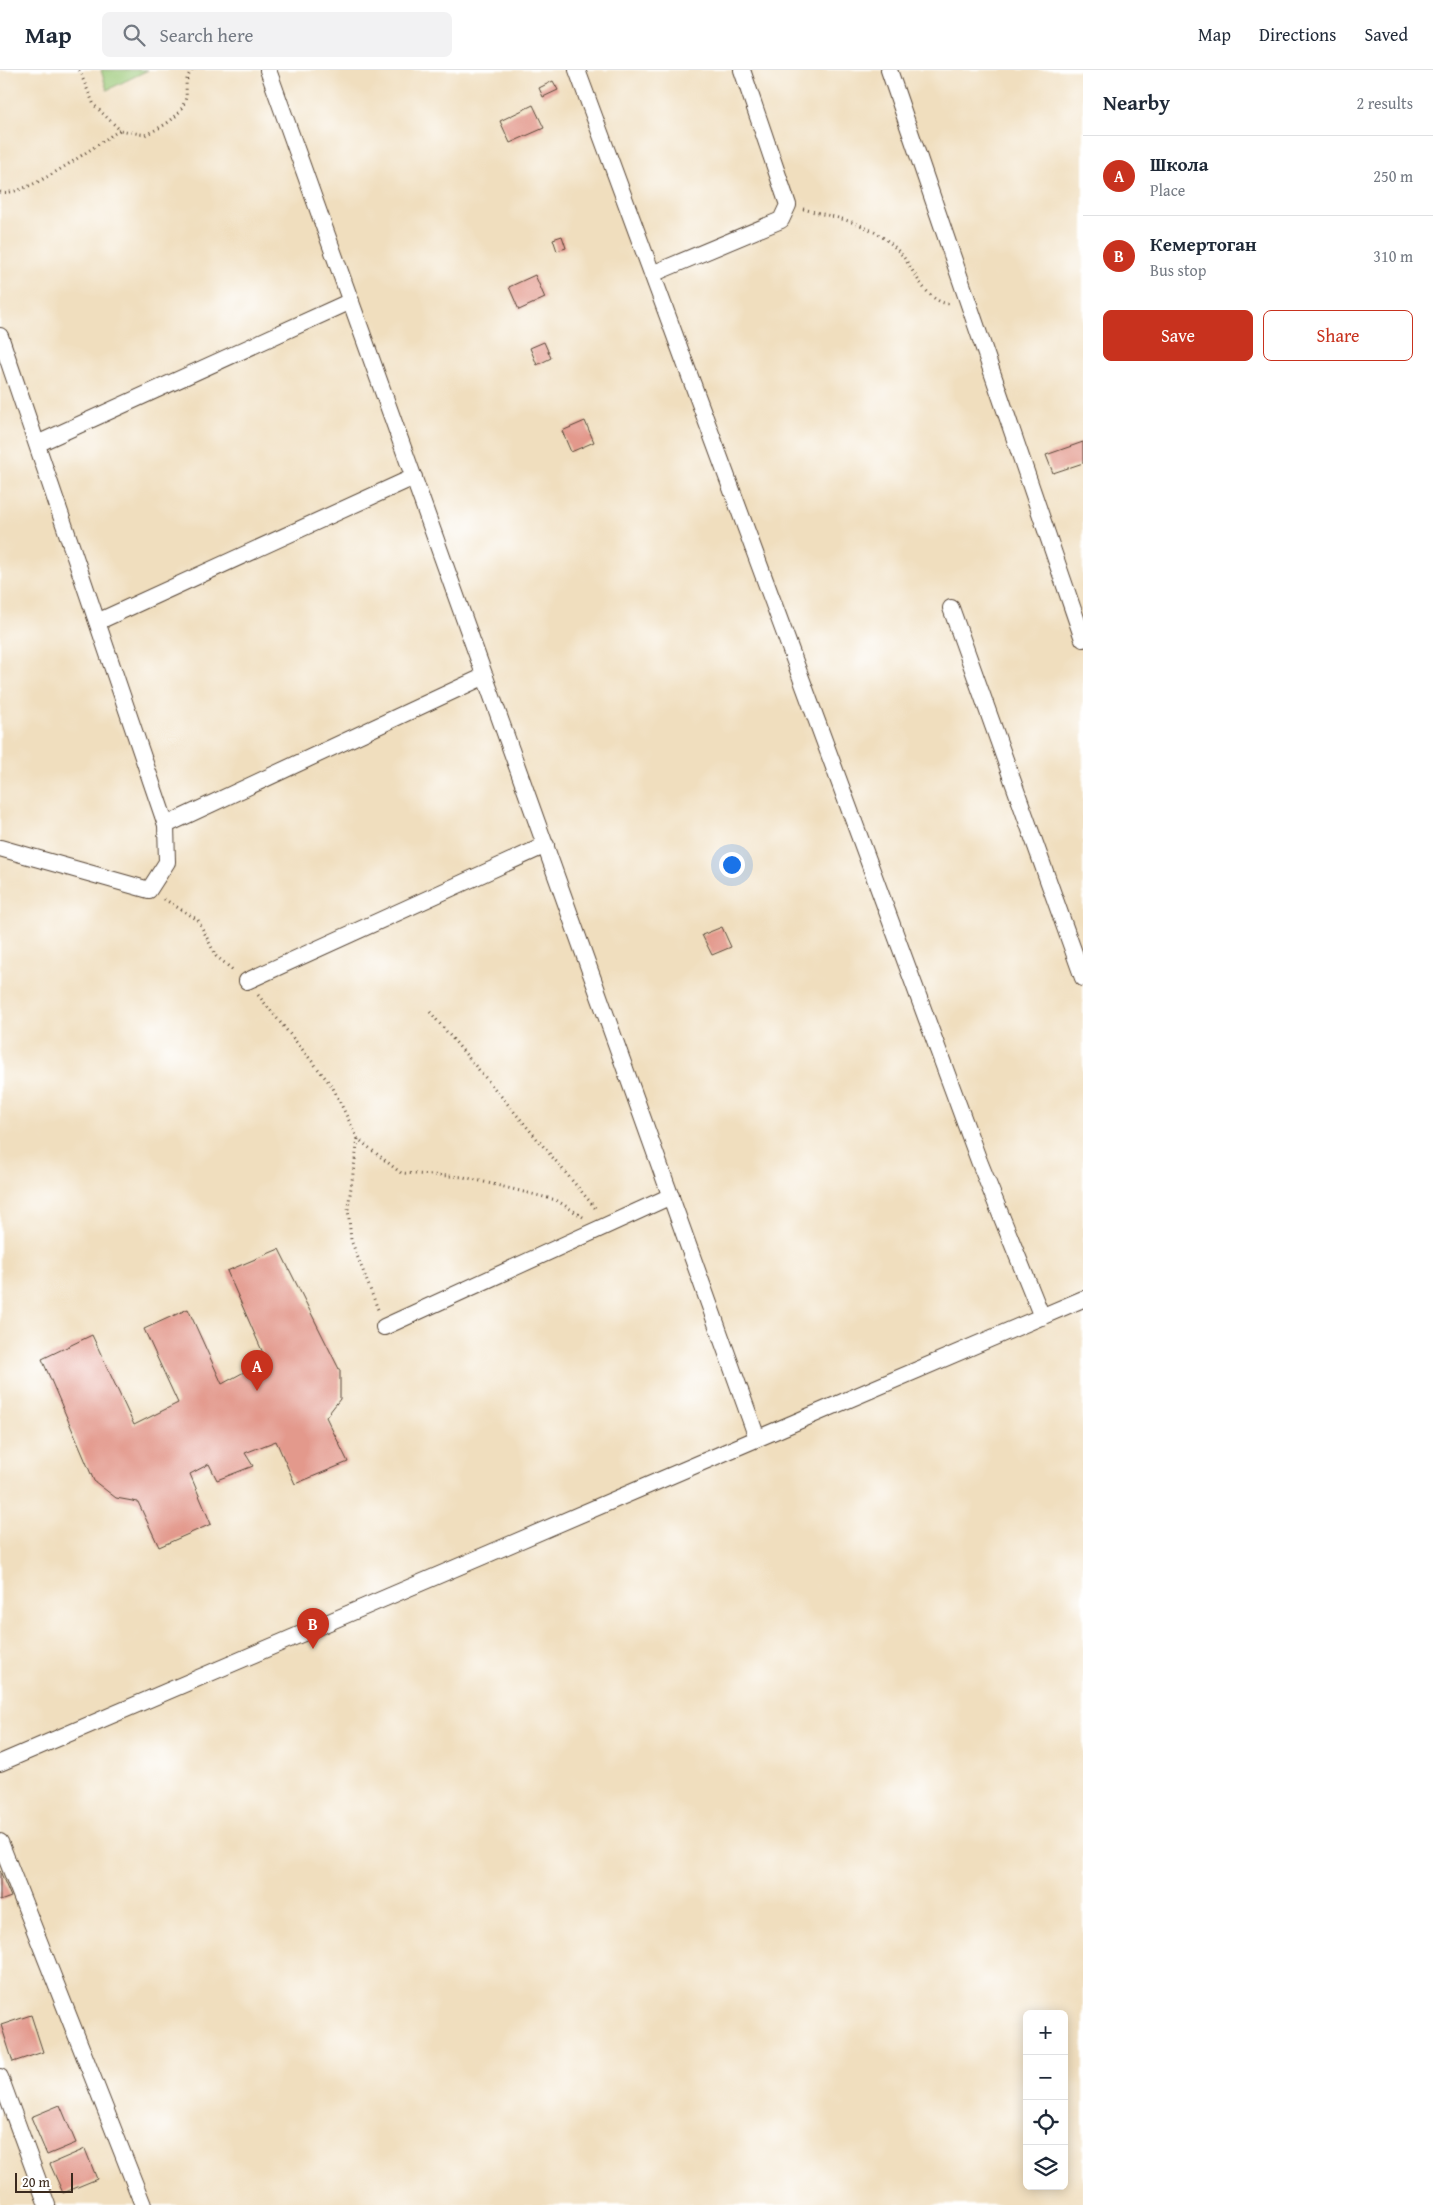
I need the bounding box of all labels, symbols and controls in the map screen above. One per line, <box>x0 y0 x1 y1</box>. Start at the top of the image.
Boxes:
search box <box>102 12 452 57</box>
text: Map <box>25 17 72 52</box>
icon: search <box>120 21 148 49</box>
text: Search here <box>160 21 253 49</box>
text: Map <box>1198 21 1231 48</box>
text: Directions <box>1259 21 1336 48</box>
text: Saved <box>1364 21 1408 48</box>
text: Nearby <box>1103 87 1170 118</box>
text: 2 results <box>1356 91 1413 115</box>
text: Школа <box>1150 150 1208 178</box>
text: A <box>1114 164 1124 188</box>
text: 250 m <box>1373 164 1413 188</box>
text: Place <box>1150 178 1185 202</box>
text: Кемертоган <box>1150 230 1257 258</box>
text: B <box>1114 244 1124 268</box>
text: 310 m <box>1373 244 1413 268</box>
text: Bus stop <box>1150 258 1206 282</box>
button: Save <box>1103 310 1253 361</box>
button: Share <box>1263 310 1413 361</box>
your location <box>719 852 745 878</box>
pin: A <box>241 1350 273 1391</box>
pin: B <box>297 1608 329 1649</box>
map controls <box>1023 2010 1068 2190</box>
button: + <box>1023 2010 1068 2055</box>
button: − <box>1023 2055 1068 2100</box>
button: locate <box>1023 2100 1068 2145</box>
button: layers <box>1023 2145 1068 2190</box>
scale bar <box>15 2170 72 2193</box>
text: 20 m <box>22 2172 50 2192</box>

